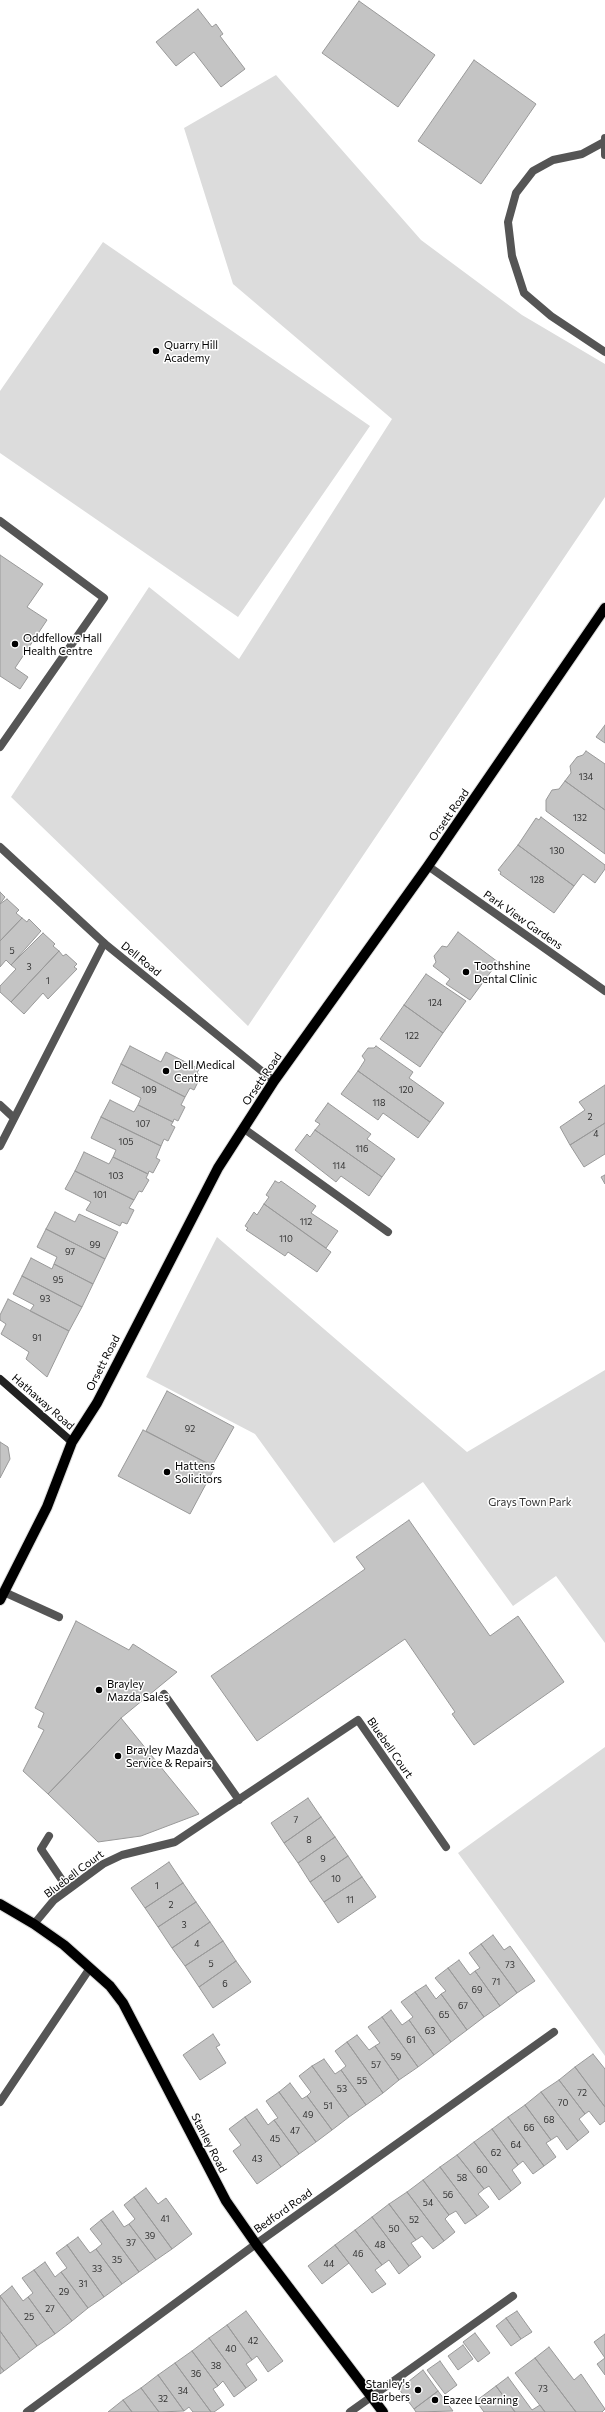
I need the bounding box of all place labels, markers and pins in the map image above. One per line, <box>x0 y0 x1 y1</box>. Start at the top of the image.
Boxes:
place label: Quarry Hill Academy <box>164 338 218 364</box>
marker: Quarry Hill Academy <box>151 346 161 356</box>
place label: Oddfellows Hall Health Centre <box>23 631 102 657</box>
marker: Oddfellows Hall Health Centre <box>10 639 20 649</box>
place label: Toothshine Dental Clinic <box>474 959 537 985</box>
marker: Toothshine Dental Clinic <box>461 967 471 977</box>
place label: Dell Medical Centre <box>174 1058 235 1084</box>
marker: Dell Medical Centre <box>161 1066 171 1076</box>
place label: Hattens Solicitors <box>175 1459 222 1485</box>
marker: Hattens Solicitors <box>162 1467 172 1477</box>
place label: Brayley Mazda Sales <box>107 1677 169 1703</box>
marker: Brayley Mazda Sales <box>94 1685 104 1695</box>
place label: Brayley Mazda Service & Repairs <box>126 1743 212 1769</box>
marker: Brayley Mazda Service & Repairs <box>113 1751 123 1761</box>
place label: Stanley's Barbers <box>366 2377 410 2403</box>
marker: Stanley's Barbers <box>413 2385 423 2395</box>
place label: Eazee Learning <box>443 2393 518 2407</box>
marker: Eazee Learning <box>430 2395 440 2405</box>

